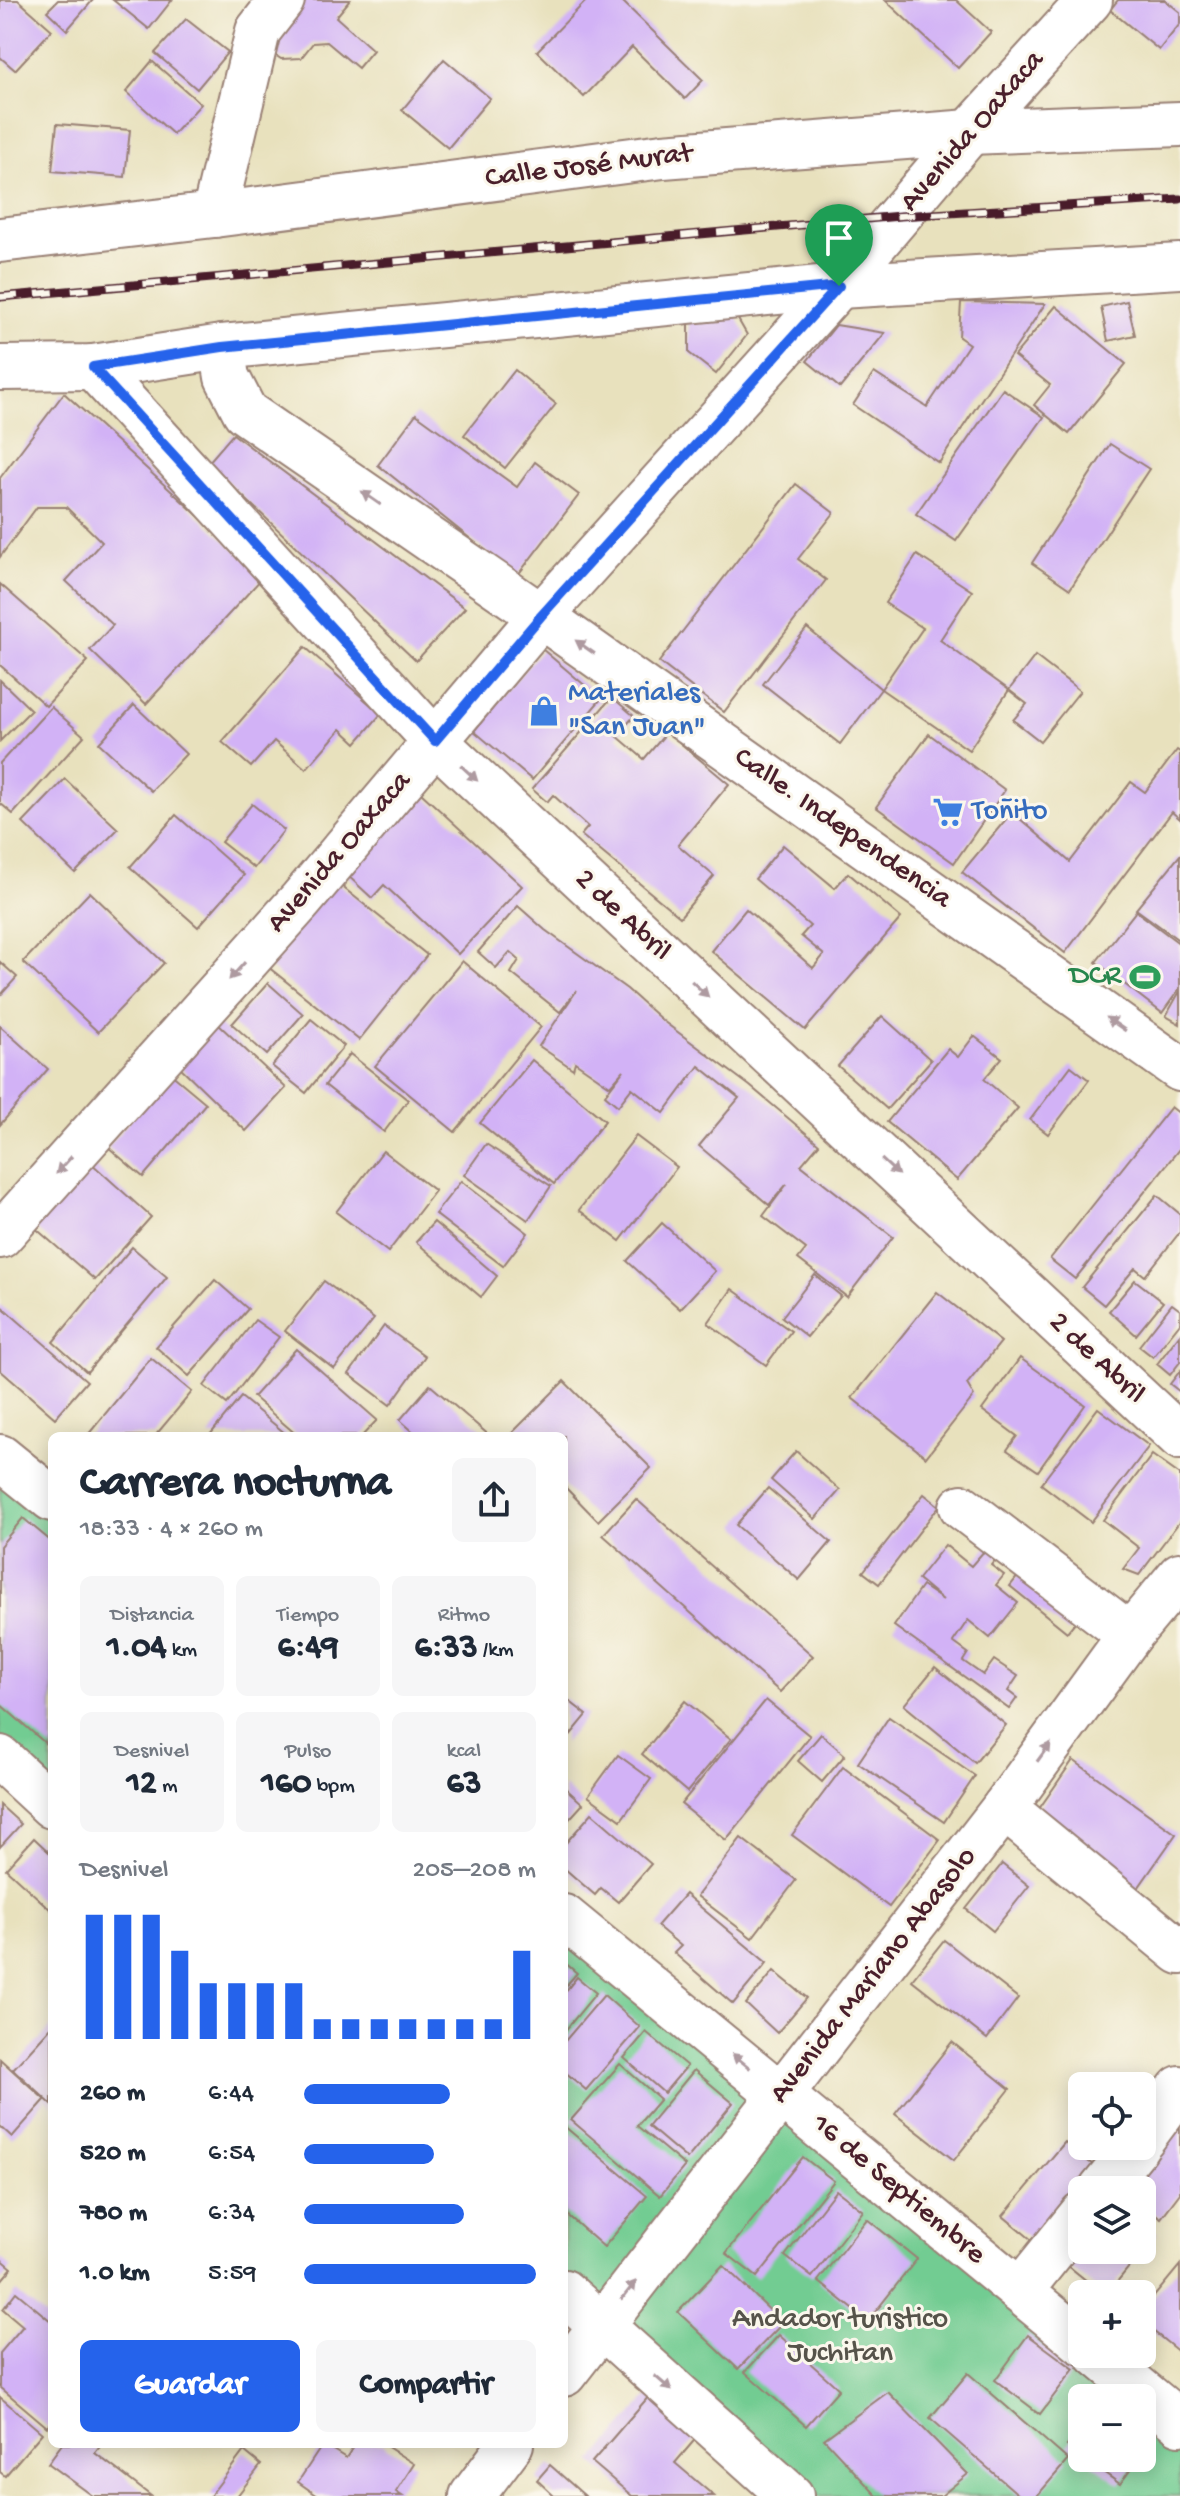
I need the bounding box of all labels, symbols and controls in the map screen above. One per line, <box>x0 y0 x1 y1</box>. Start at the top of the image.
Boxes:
street label: Avenida Oaxaca <box>893 43 1054 220</box>
street label: Calle José Murat <box>484 137 697 197</box>
pin <box>805 204 873 286</box>
icon: arrive <box>817 216 861 260</box>
one-way arrow <box>360 492 382 506</box>
one-way arrow <box>574 640 595 655</box>
place label: Materiales "San Juan" <box>568 677 706 746</box>
shop icon: Materiales "San Juan" <box>527 694 561 728</box>
street label: Calle. Independencia <box>726 741 959 918</box>
street label: Avenida Oaxaca <box>260 764 421 941</box>
one-way arrow <box>460 764 479 782</box>
supermarket icon: Toñito <box>931 795 965 829</box>
place label: Toñito <box>970 795 1048 830</box>
street label: 2 de Abril <box>566 863 678 969</box>
place label: DCR <box>1067 960 1122 995</box>
sports icon: DCR <box>1128 960 1162 994</box>
one-way arrow <box>229 962 247 981</box>
one-way arrow <box>691 980 710 998</box>
one-way arrow <box>1106 1017 1127 1032</box>
one-way arrow <box>55 1155 73 1175</box>
one-way arrow <box>881 1157 900 1175</box>
street label: 2 de Abril <box>1040 1306 1152 1412</box>
button: share <box>452 1458 536 1542</box>
text: Carrera nocturna <box>80 1459 391 1511</box>
text: 18:33 · 4 × 260 m <box>80 1515 263 1546</box>
text: Distancia <box>110 1603 194 1629</box>
text: Tiempo <box>277 1603 339 1629</box>
text: Ritmo <box>438 1603 490 1629</box>
text: 1.04 <box>107 1629 167 1669</box>
text: 6:49 <box>277 1629 339 1669</box>
text: 6:33 <box>414 1629 478 1669</box>
text: km <box>167 1638 197 1664</box>
text: /km <box>478 1638 514 1664</box>
text: Desnivel <box>115 1739 189 1765</box>
text: Pulso <box>285 1739 331 1765</box>
text: kcal <box>447 1739 481 1765</box>
one-way arrow <box>1036 1742 1052 1762</box>
text: 12 <box>126 1765 157 1805</box>
text: 160 <box>261 1765 312 1805</box>
text: 63 <box>447 1765 481 1805</box>
text: m <box>157 1774 178 1800</box>
text: bpm <box>312 1774 355 1800</box>
street label: Avenida Mariano Abasolo <box>763 1841 985 2111</box>
text: Desnivel <box>80 1856 169 1887</box>
text: 205–208 m <box>413 1856 536 1887</box>
one-way arrow <box>731 2053 751 2070</box>
map controls <box>1068 2072 1156 2472</box>
button: locate <box>1068 2072 1156 2160</box>
text: 260 m <box>80 2079 145 2110</box>
text: 6:44 <box>208 2079 254 2110</box>
street label: 16 de Septiembre <box>803 2106 992 2273</box>
text: 520 m <box>80 2139 146 2170</box>
text: 6:54 <box>208 2139 255 2170</box>
button: layers <box>1068 2176 1156 2264</box>
text: 780 m <box>80 2199 147 2230</box>
text: 6:34 <box>208 2199 255 2230</box>
text: 1.0 km <box>80 2259 150 2290</box>
text: 5:59 <box>208 2259 257 2290</box>
one-way arrow <box>620 2280 636 2300</box>
button: + <box>1068 2280 1156 2368</box>
park label: Andador turistico Juchitan <box>732 2303 948 2372</box>
button: Guardar <box>80 2340 300 2432</box>
button: Compartir <box>316 2340 536 2432</box>
one-way arrow <box>652 2374 672 2391</box>
button: − <box>1068 2384 1156 2472</box>

